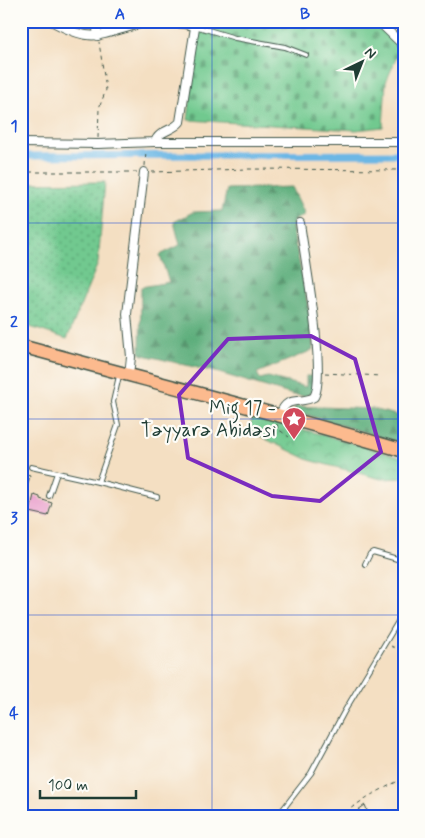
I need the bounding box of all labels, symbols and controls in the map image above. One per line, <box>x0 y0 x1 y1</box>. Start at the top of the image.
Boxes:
text: A <box>115 4 125 25</box>
text: B <box>300 4 310 25</box>
north arrow <box>338 38 388 88</box>
text: N <box>361 43 380 63</box>
text: 1 <box>10 116 18 137</box>
text: 2 <box>10 312 18 333</box>
place label: Mig 17 - Təyyarə Abidəsi <box>141 396 276 444</box>
place icon: Mig 17 - Təyyarə Abidəsi <box>281 406 307 440</box>
text: 3 <box>10 508 18 529</box>
text: 4 <box>9 703 19 724</box>
scale bar <box>40 768 136 800</box>
text: 100 m <box>48 776 88 796</box>

